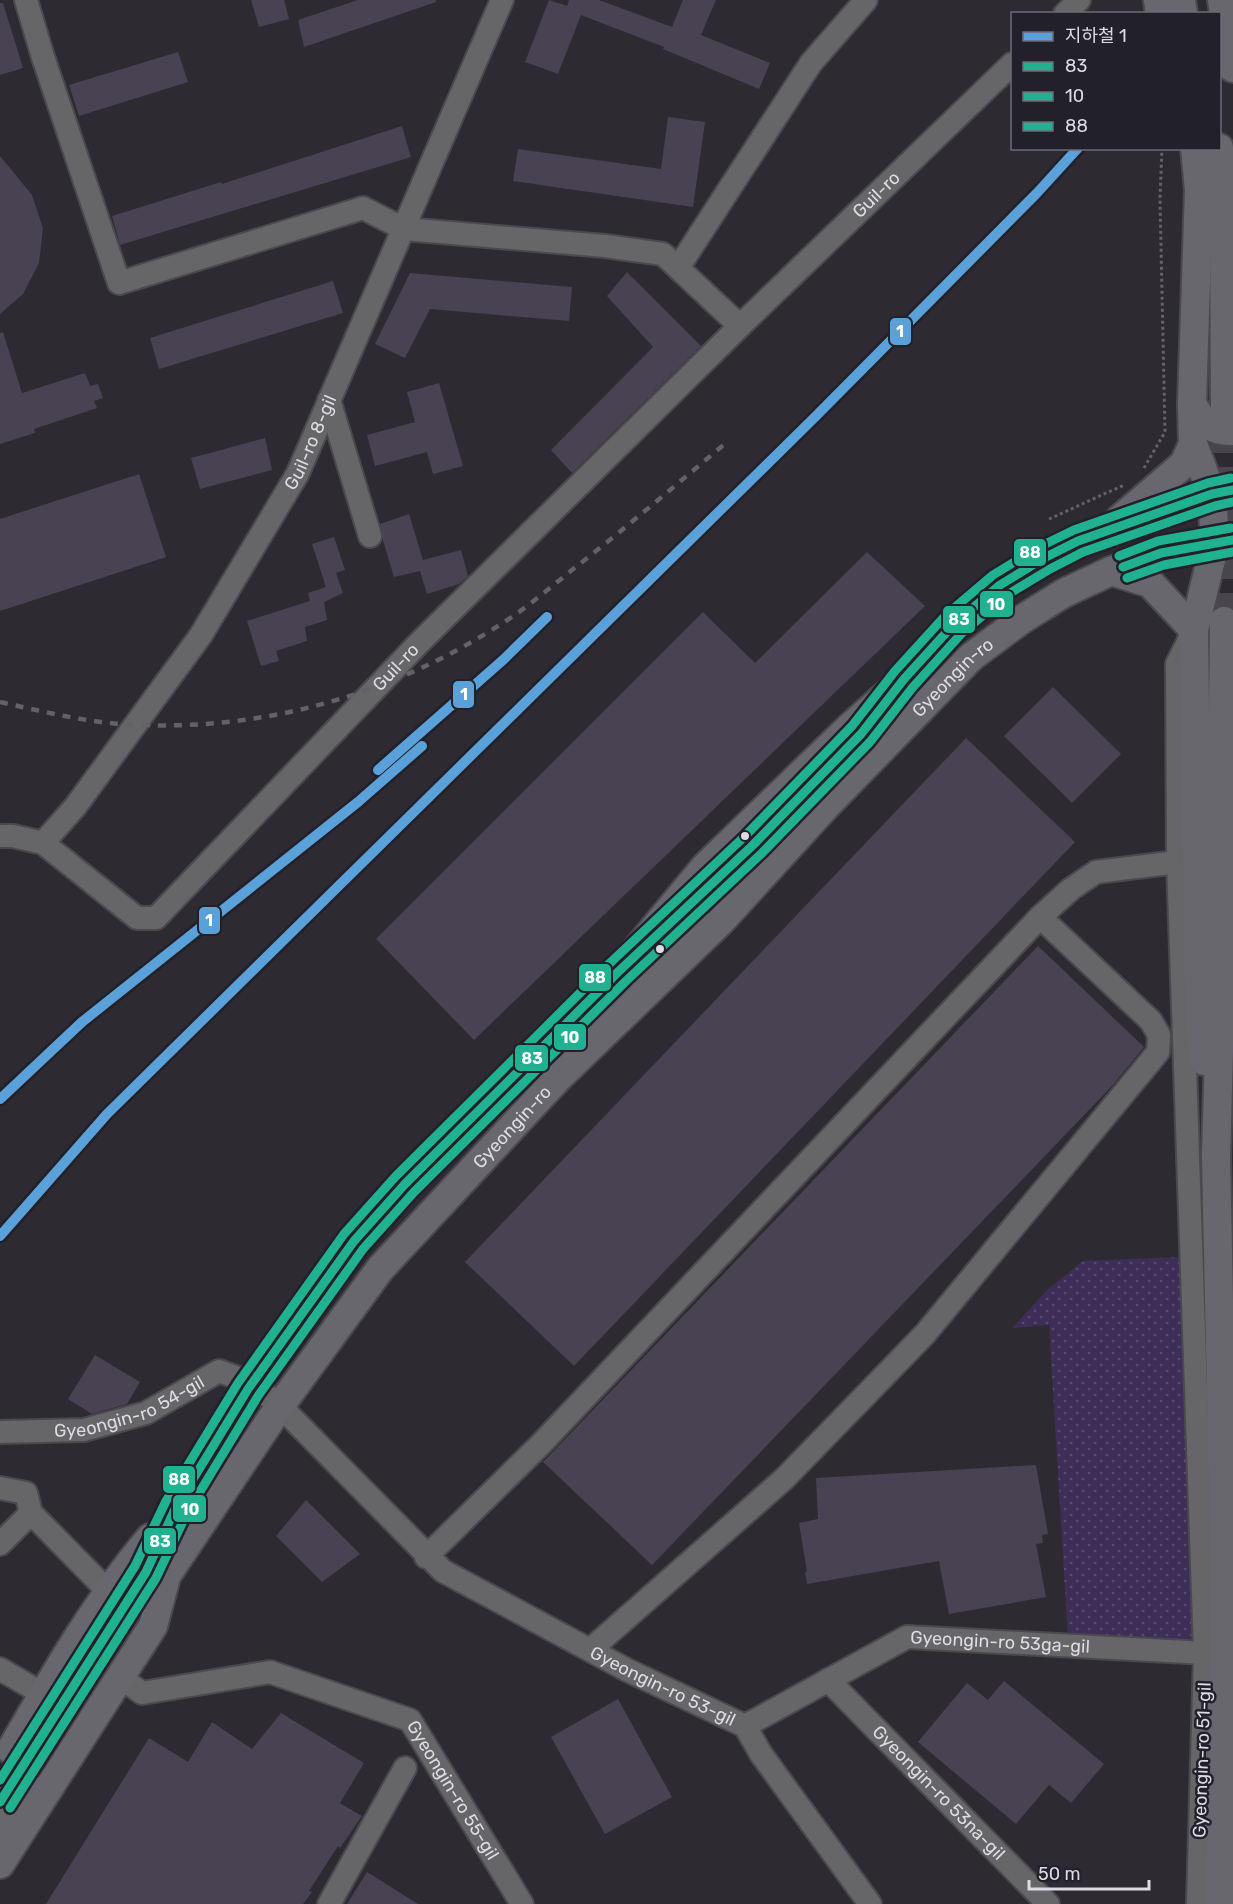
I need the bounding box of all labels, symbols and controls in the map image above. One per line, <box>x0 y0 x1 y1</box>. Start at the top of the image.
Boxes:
legend <box>1011 12 1221 150</box>
text: 지하철 1 <box>1065 25 1127 47</box>
text: 83 <box>1065 55 1087 77</box>
text: 10 <box>1065 85 1084 107</box>
text: 88 <box>1065 115 1088 137</box>
street label: Guil-ro <box>848 167 905 223</box>
line badge: 1 <box>889 317 912 346</box>
text: 1 <box>896 322 904 341</box>
street label: Guil-ro 8-gil <box>279 392 341 494</box>
line badge: 88 <box>1013 538 1047 567</box>
text: 88 <box>1019 543 1041 562</box>
line badge: 10 <box>979 590 1014 618</box>
text: 10 <box>987 595 1006 614</box>
line badge: 83 <box>942 605 976 634</box>
text: 83 <box>948 610 970 629</box>
street label: Gyeongin-ro <box>908 633 998 722</box>
street label: Guil-ro <box>368 639 424 696</box>
line badge: 1 <box>452 680 475 709</box>
text: 1 <box>460 685 468 704</box>
unlabelled marker <box>739 830 751 842</box>
line badge: 1 <box>198 906 221 935</box>
text: 1 <box>205 911 213 930</box>
unlabelled marker <box>654 943 666 955</box>
line badge: 88 <box>578 963 612 992</box>
text: 88 <box>584 968 606 987</box>
line badge: 10 <box>553 1023 587 1051</box>
text: 10 <box>561 1028 580 1047</box>
line badge: 83 <box>514 1044 549 1072</box>
text: 83 <box>521 1049 543 1068</box>
street label: Gyeongin-ro <box>468 1081 556 1173</box>
street label: Gyeongin-ro 54-gil <box>54 1371 208 1442</box>
line badge: 88 <box>162 1465 196 1494</box>
text: 88 <box>168 1470 190 1489</box>
line badge: 10 <box>172 1494 207 1523</box>
text: 10 <box>181 1500 200 1519</box>
line badge: 83 <box>143 1527 177 1555</box>
text: 83 <box>149 1532 171 1551</box>
street label: Gyeongin-ro 53ga-gil <box>910 1626 1090 1658</box>
street label: Gyeongin-ro 53-gil <box>586 1641 739 1731</box>
street label: Gyeongin-ro 51-gil <box>1188 1682 1216 1838</box>
street label: Gyeongin-ro 55-gil <box>402 1716 503 1864</box>
street label: Gyeongin-ro 53na-gil <box>868 1721 1010 1865</box>
scale bar <box>1029 1853 1149 1891</box>
text: 50 m <box>1038 1863 1081 1885</box>

